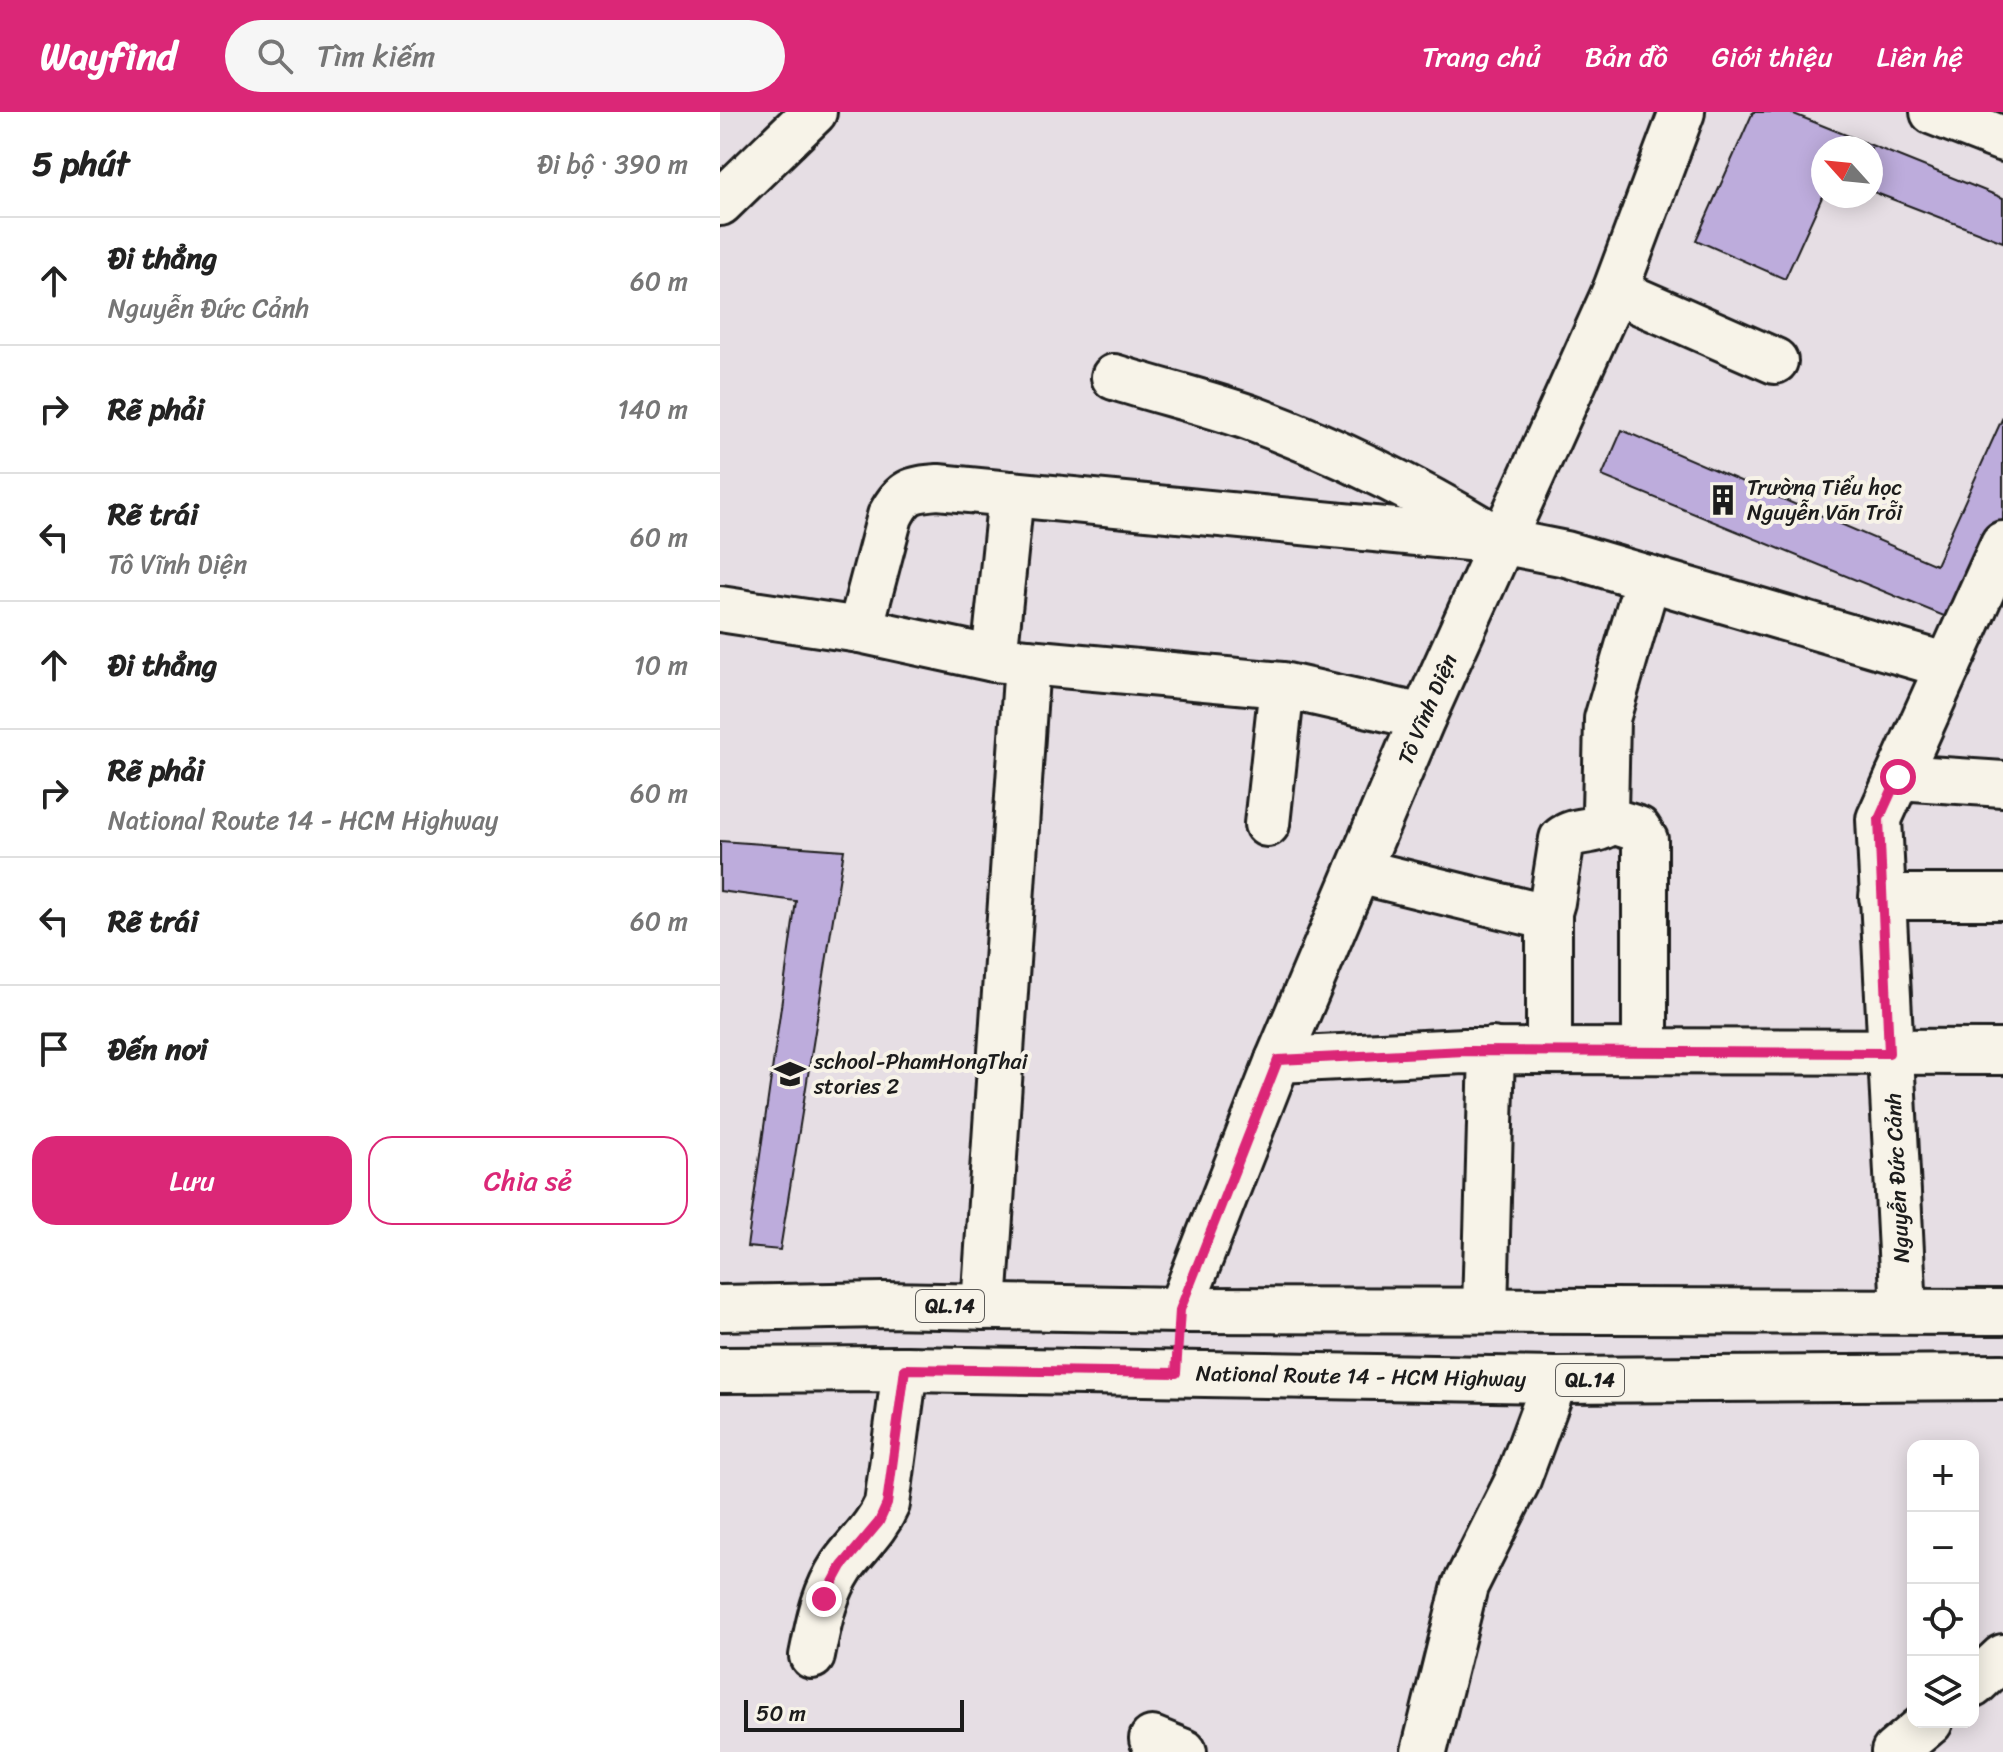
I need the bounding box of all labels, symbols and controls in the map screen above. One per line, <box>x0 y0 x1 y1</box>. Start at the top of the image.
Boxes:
search box <box>225 20 785 92</box>
text: Wayfind <box>40 23 177 90</box>
text: Tìm kiếm <box>317 29 435 83</box>
text: Trang chủ <box>1422 32 1541 81</box>
text: Bản đồ <box>1585 32 1668 81</box>
text: Giới thiệu <box>1712 32 1833 81</box>
text: Liên hệ <box>1877 32 1963 81</box>
icon: search <box>253 34 297 78</box>
text: 5 phút <box>32 134 129 194</box>
north arrow <box>1811 136 1883 208</box>
text: Đi bộ · 390 m <box>537 141 688 187</box>
text: Đi thẳng <box>108 231 217 285</box>
text: 60 m <box>630 258 688 304</box>
icon: ahead <box>32 259 76 303</box>
text: Nguyễn Đức Cảnh <box>108 285 309 331</box>
text: Rẽ phải <box>108 382 204 436</box>
text: 140 m <box>617 386 688 432</box>
icon: right <box>32 387 76 431</box>
place label: Trường Tiểu học Nguyễn Văn Trỗi <box>1747 468 1903 532</box>
building icon: Trường Tiểu học Nguyễn Văn Trỗi <box>1706 483 1740 517</box>
text: Rẽ trái <box>108 487 198 541</box>
text: 60 m <box>630 514 688 560</box>
icon: left <box>32 515 76 559</box>
text: Tô Vĩnh Diện <box>108 541 247 587</box>
text: Đi thẳng <box>108 638 217 692</box>
text: 10 m <box>634 642 688 688</box>
icon: ahead <box>32 643 76 687</box>
street label: Tô Vĩnh Diện <box>1386 647 1468 771</box>
text: Rẽ phải <box>108 743 204 797</box>
route start <box>1880 759 1916 795</box>
text: 60 m <box>630 770 688 816</box>
icon: right <box>32 771 76 815</box>
text: National Route 14 - HCM Highway <box>108 797 498 843</box>
text: Rẽ trái <box>108 894 198 948</box>
text: 60 m <box>630 898 688 944</box>
icon: left <box>32 899 76 943</box>
text: Đến nơi <box>108 1022 207 1076</box>
icon: arrive <box>32 1027 76 1071</box>
place label: school-PhamHongThai stories 2 <box>813 1042 1028 1106</box>
school or university icon: school-PhamHongThai stories 2 <box>773 1057 807 1091</box>
street label: Nguyễn Đức Cảnh <box>1873 1092 1921 1264</box>
button: Lưu <box>32 1136 352 1225</box>
button: Chia sẻ <box>368 1136 688 1225</box>
road number: QL.14 <box>916 1290 984 1322</box>
street label: National Route 14 - HCM Highway <box>1196 1354 1527 1398</box>
road number: QL.14 <box>1556 1364 1624 1396</box>
map controls <box>1907 1440 1979 1728</box>
button: + <box>1907 1440 1979 1512</box>
button: − <box>1907 1512 1979 1584</box>
route end <box>806 1581 842 1617</box>
button: locate <box>1907 1584 1979 1656</box>
button: layers <box>1907 1656 1979 1728</box>
text: 50 m <box>756 1694 806 1733</box>
scale bar <box>744 1696 964 1732</box>

